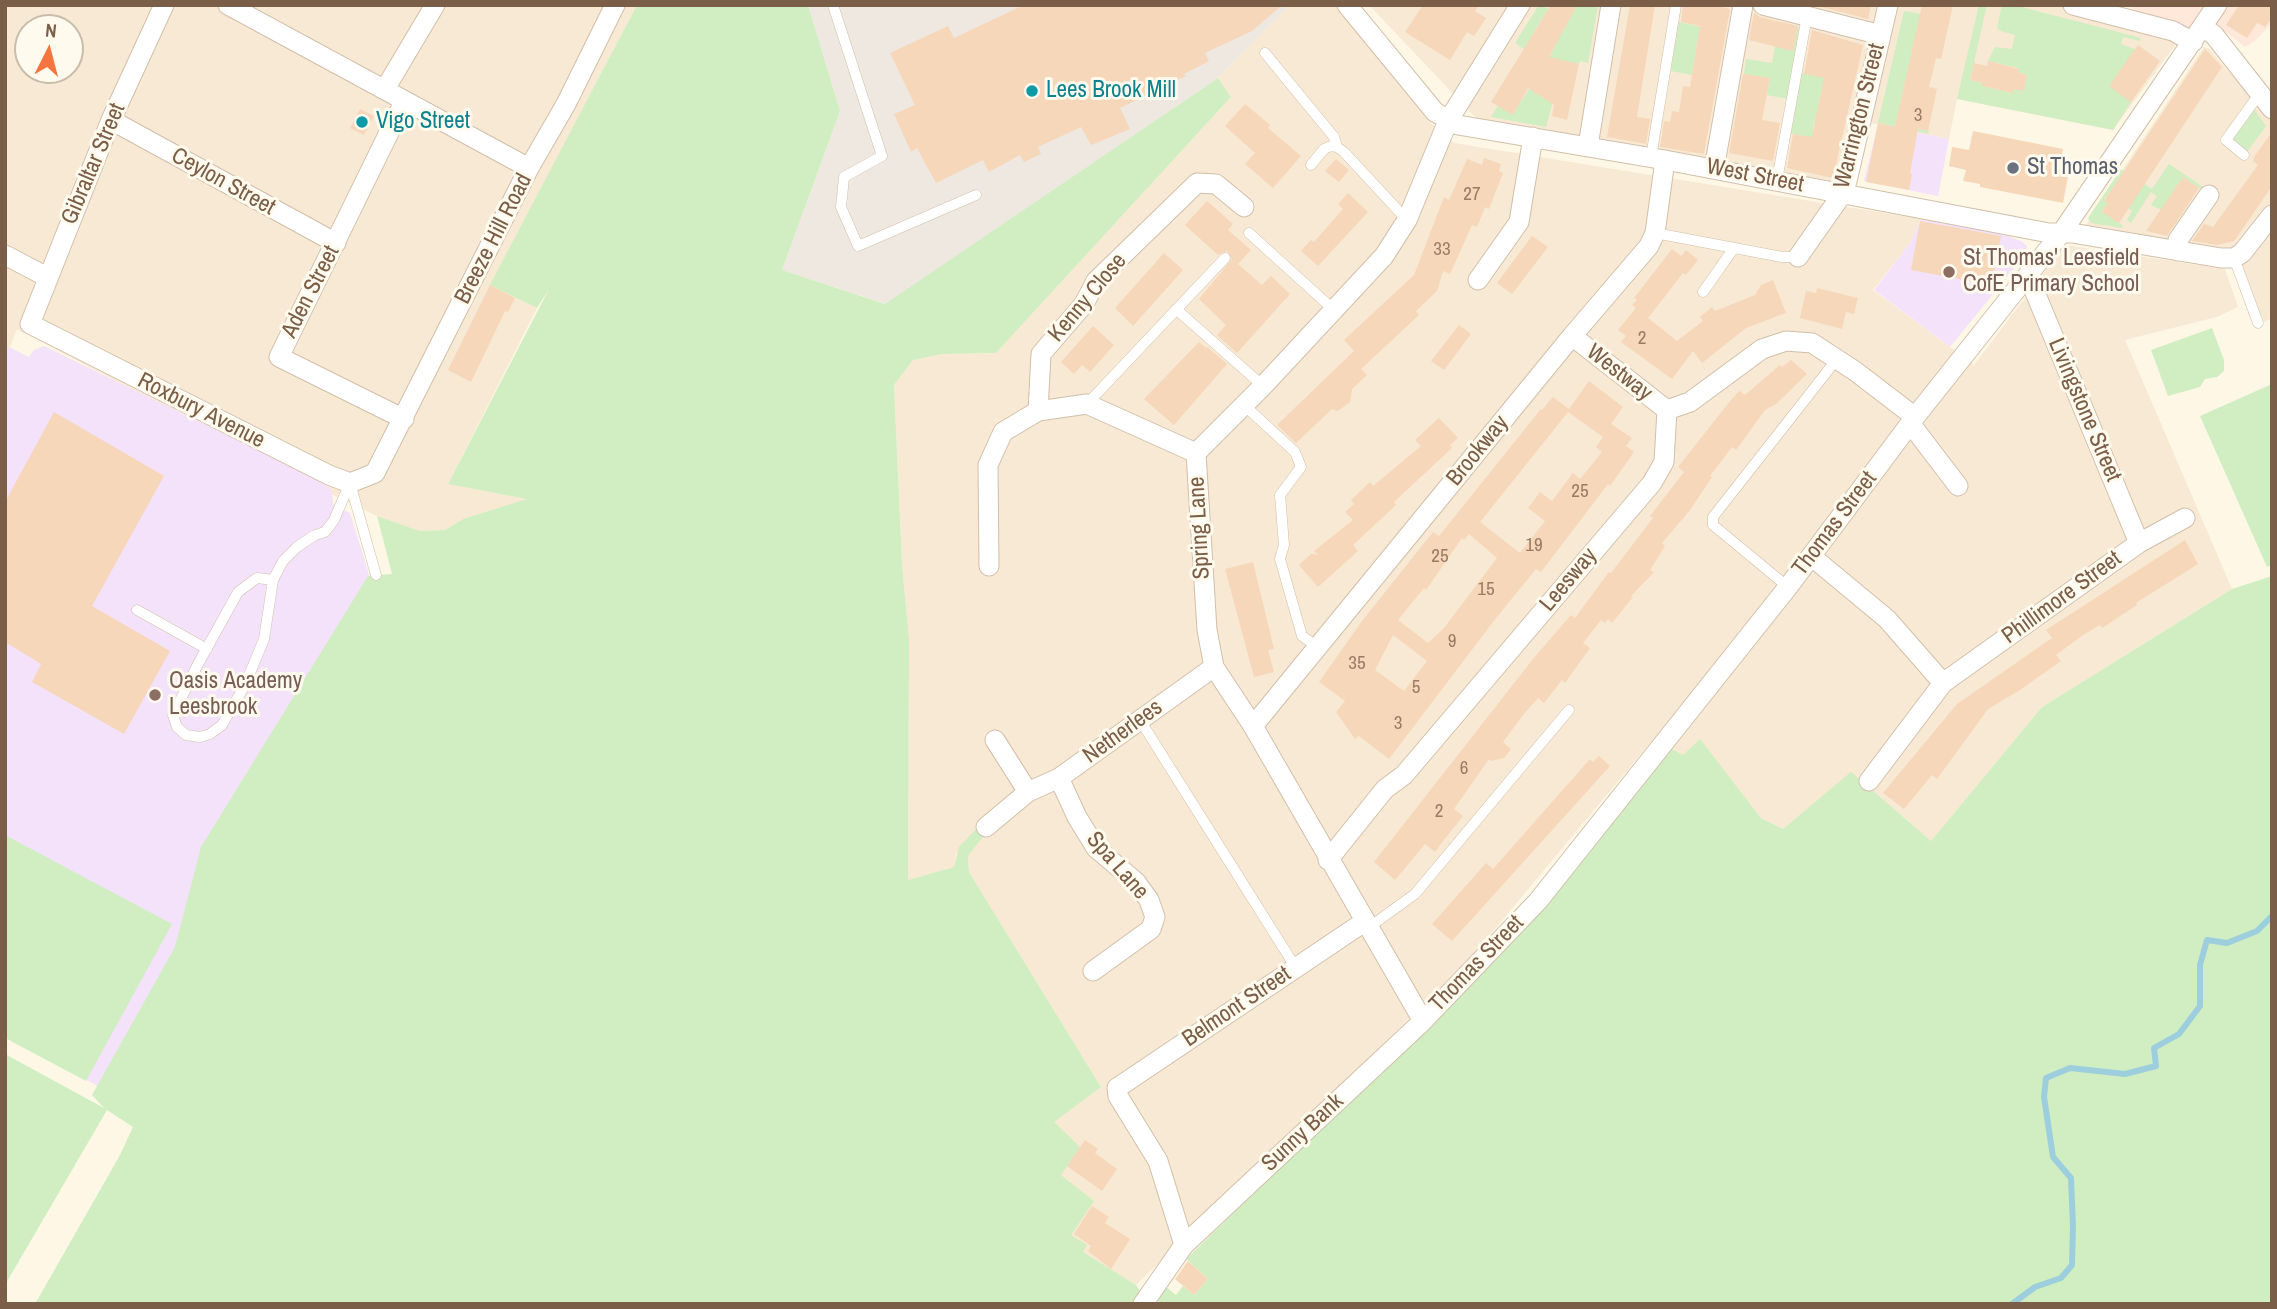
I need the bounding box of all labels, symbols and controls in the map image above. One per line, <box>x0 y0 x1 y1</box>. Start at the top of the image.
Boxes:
north arrow <box>14 14 84 84</box>
text: N <box>44 17 58 44</box>
street label: Warrington Street <box>1829 41 1891 191</box>
place label: Lees Brook Mill <box>1046 77 1176 105</box>
marker: Lees Brook Mill <box>1024 83 1040 99</box>
street label: Gibraltar Street <box>56 99 132 229</box>
house number: 3 <box>1914 105 1922 127</box>
place label: Vigo Street <box>376 108 470 136</box>
marker: Vigo Street <box>354 114 370 130</box>
street label: Ceylon Street <box>166 142 280 222</box>
street label: West Street <box>1704 153 1806 199</box>
place label: St Thomas <box>2027 154 2118 182</box>
marker: St Thomas <box>2005 160 2021 176</box>
street label: Breeze Hill Road <box>449 169 539 309</box>
house number: 27 <box>1463 184 1481 206</box>
house number: 33 <box>1433 239 1451 261</box>
street label: Aden Street <box>276 241 346 343</box>
place label: St Thomas' Leesfield CofE Primary School <box>1963 245 2140 299</box>
street label: Kenny Close <box>1043 248 1133 348</box>
marker: St Thomas' Leesfield CofE Primary School <box>1941 264 1957 280</box>
house number: 2 <box>1638 328 1646 350</box>
street label: Livingstone Street <box>2041 334 2127 486</box>
street label: Westway <box>1580 339 1658 407</box>
street label: Roxbury Avenue <box>133 367 269 455</box>
street label: Brookway <box>1441 410 1515 492</box>
street label: Thomas Street <box>1787 466 1883 582</box>
street label: Spring Lane <box>1184 476 1216 580</box>
house number: 25 <box>1571 481 1589 503</box>
house number: 19 <box>1525 535 1543 557</box>
street label: Leesway <box>1535 543 1603 617</box>
house number: 25 <box>1431 546 1449 568</box>
street label: Phillimore Street <box>1997 546 2127 650</box>
house number: 15 <box>1477 579 1495 601</box>
house number: 9 <box>1448 631 1456 653</box>
house number: 35 <box>1348 653 1366 675</box>
place label: Oasis Academy Leesbrook <box>169 668 302 722</box>
house number: 5 <box>1412 677 1420 699</box>
marker: Oasis Academy Leesbrook <box>147 687 163 703</box>
street label: Netherlees <box>1078 694 1168 770</box>
house number: 3 <box>1394 713 1402 735</box>
house number: 6 <box>1460 758 1468 780</box>
house number: 2 <box>1435 801 1443 823</box>
street label: Spa Lane <box>1080 826 1154 906</box>
street label: Thomas Street <box>1424 910 1530 1018</box>
street label: Belmont Street <box>1178 961 1296 1053</box>
street label: Sunny Bank <box>1256 1088 1350 1178</box>

